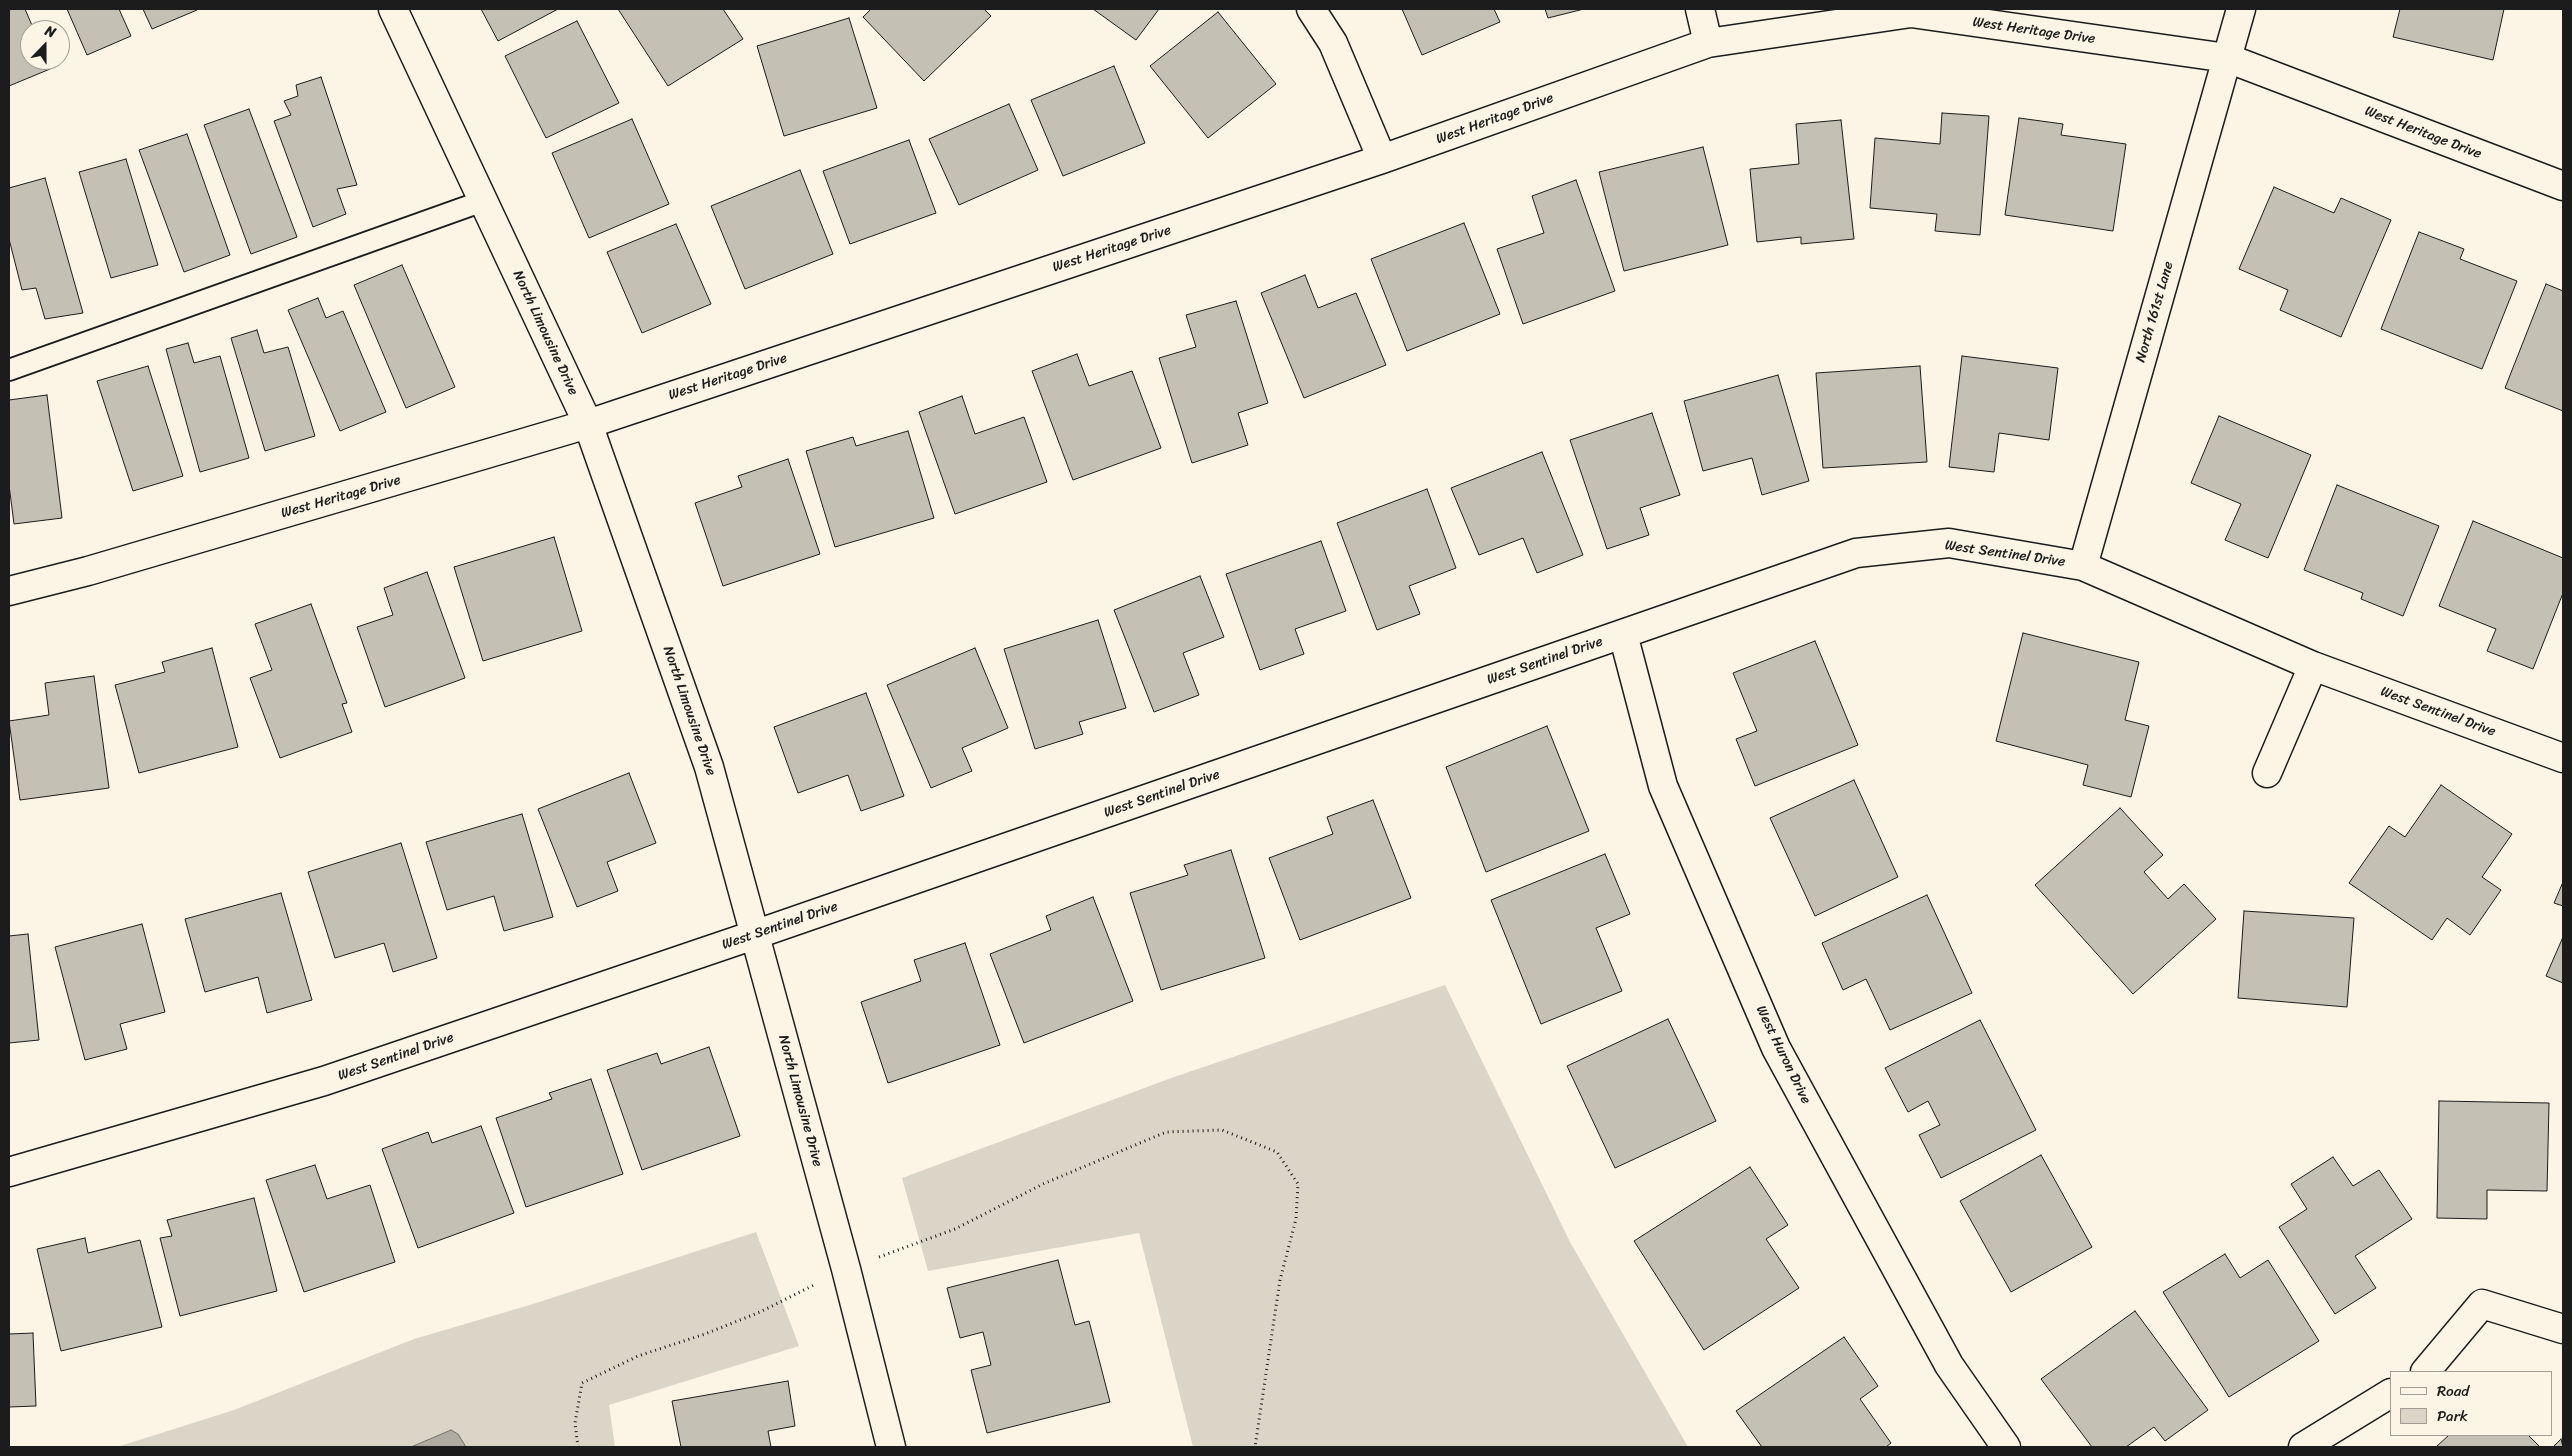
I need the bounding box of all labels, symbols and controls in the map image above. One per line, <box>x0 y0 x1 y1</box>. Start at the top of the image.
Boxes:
street label: West Heritage Drive <box>1972 14 2096 48</box>
text: N <box>41 18 60 45</box>
north arrow <box>20 20 70 70</box>
street label: West Heritage Drive <box>1434 90 1556 148</box>
street label: West Heritage Drive <box>2362 103 2484 163</box>
street label: West Heritage Drive <box>1051 222 1173 276</box>
street label: North 161st Lane <box>2133 260 2177 364</box>
street label: North Limousine Drive <box>509 268 581 398</box>
street label: West Heritage Drive <box>667 350 789 404</box>
street label: West Heritage Drive <box>279 472 403 522</box>
street label: West Sentinel Drive <box>1944 537 2066 571</box>
street label: West Sentinel Drive <box>1485 633 1605 689</box>
street label: North Limousine Drive <box>659 644 719 778</box>
street label: West Sentinel Drive <box>2378 683 2498 741</box>
street label: West Sentinel Drive <box>1102 766 1222 822</box>
street label: West Sentinel Drive <box>720 898 840 954</box>
street label: West Huron Drive <box>1752 1003 1814 1107</box>
street label: West Sentinel Drive <box>336 1029 456 1085</box>
street label: North Limousine Drive <box>774 1033 826 1169</box>
legend <box>2390 1371 2552 1436</box>
text: Road <box>2437 1378 2469 1404</box>
text: Park <box>2437 1403 2468 1429</box>

